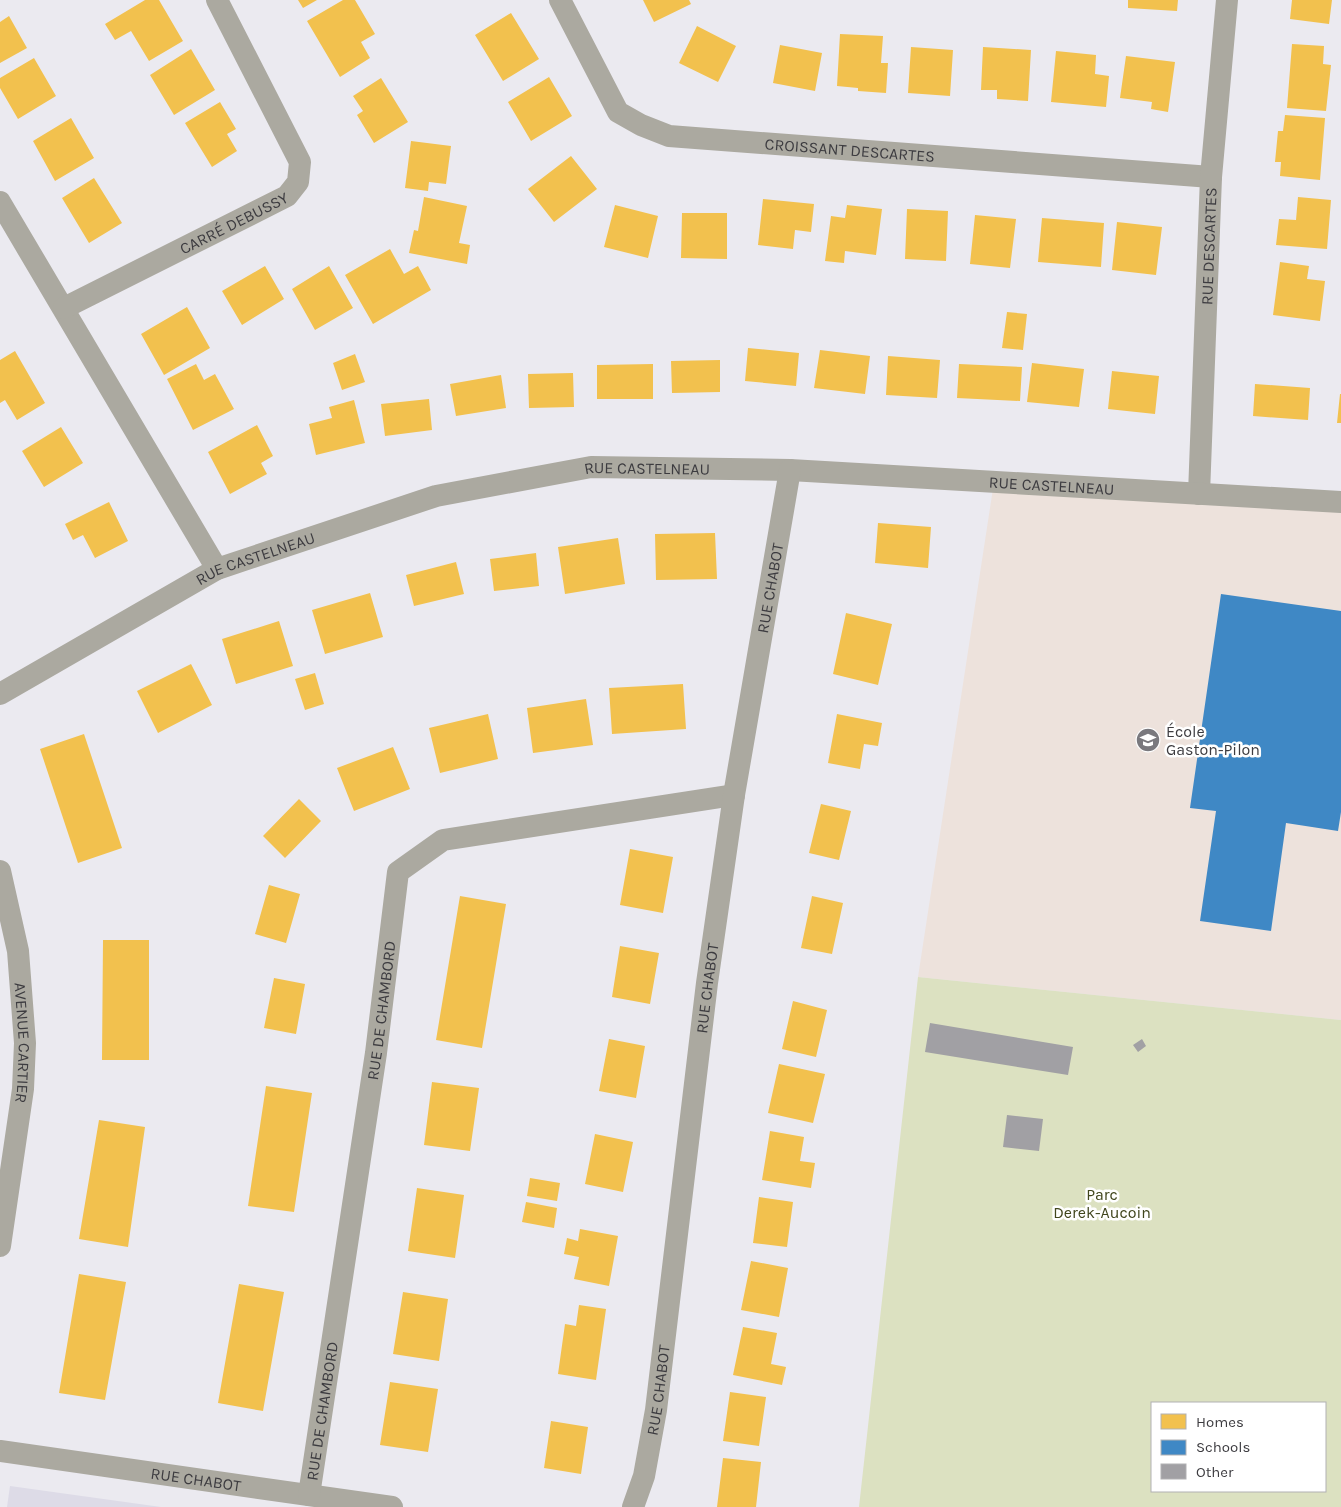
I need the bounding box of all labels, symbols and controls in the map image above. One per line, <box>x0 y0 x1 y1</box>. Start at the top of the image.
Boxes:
street label: CROISSANT DESCARTES <box>764 134 936 166</box>
street label: CARRÉ DEBUSSY <box>176 187 291 258</box>
street label: RUE DESCARTES <box>1197 187 1220 305</box>
street label: RUE CASTELNEAU <box>582 457 710 478</box>
street label: RUE CASTELNEAU <box>988 472 1115 498</box>
street label: RUE CASTELNEAU <box>192 528 317 589</box>
street label: RUE CHABOT <box>753 541 787 634</box>
place label: École Gaston-Pilon <box>1166 722 1260 759</box>
school or university icon: École Gaston-Pilon <box>1135 727 1161 753</box>
street label: RUE DE CHAMBORD <box>363 940 399 1081</box>
street label: RUE CHABOT <box>692 942 722 1034</box>
street label: AVENUE CARTIER <box>11 982 34 1104</box>
park label: Parc Derek-Aucoin <box>1053 1185 1151 1222</box>
street label: RUE DE CHAMBORD <box>302 1340 342 1482</box>
street label: RUE CHABOT <box>642 1344 673 1437</box>
legend <box>1151 1402 1326 1492</box>
text: Homes <box>1196 1413 1244 1431</box>
text: Schools <box>1196 1438 1250 1456</box>
street label: RUE CHABOT <box>150 1463 242 1495</box>
text: Other <box>1196 1463 1234 1481</box>

